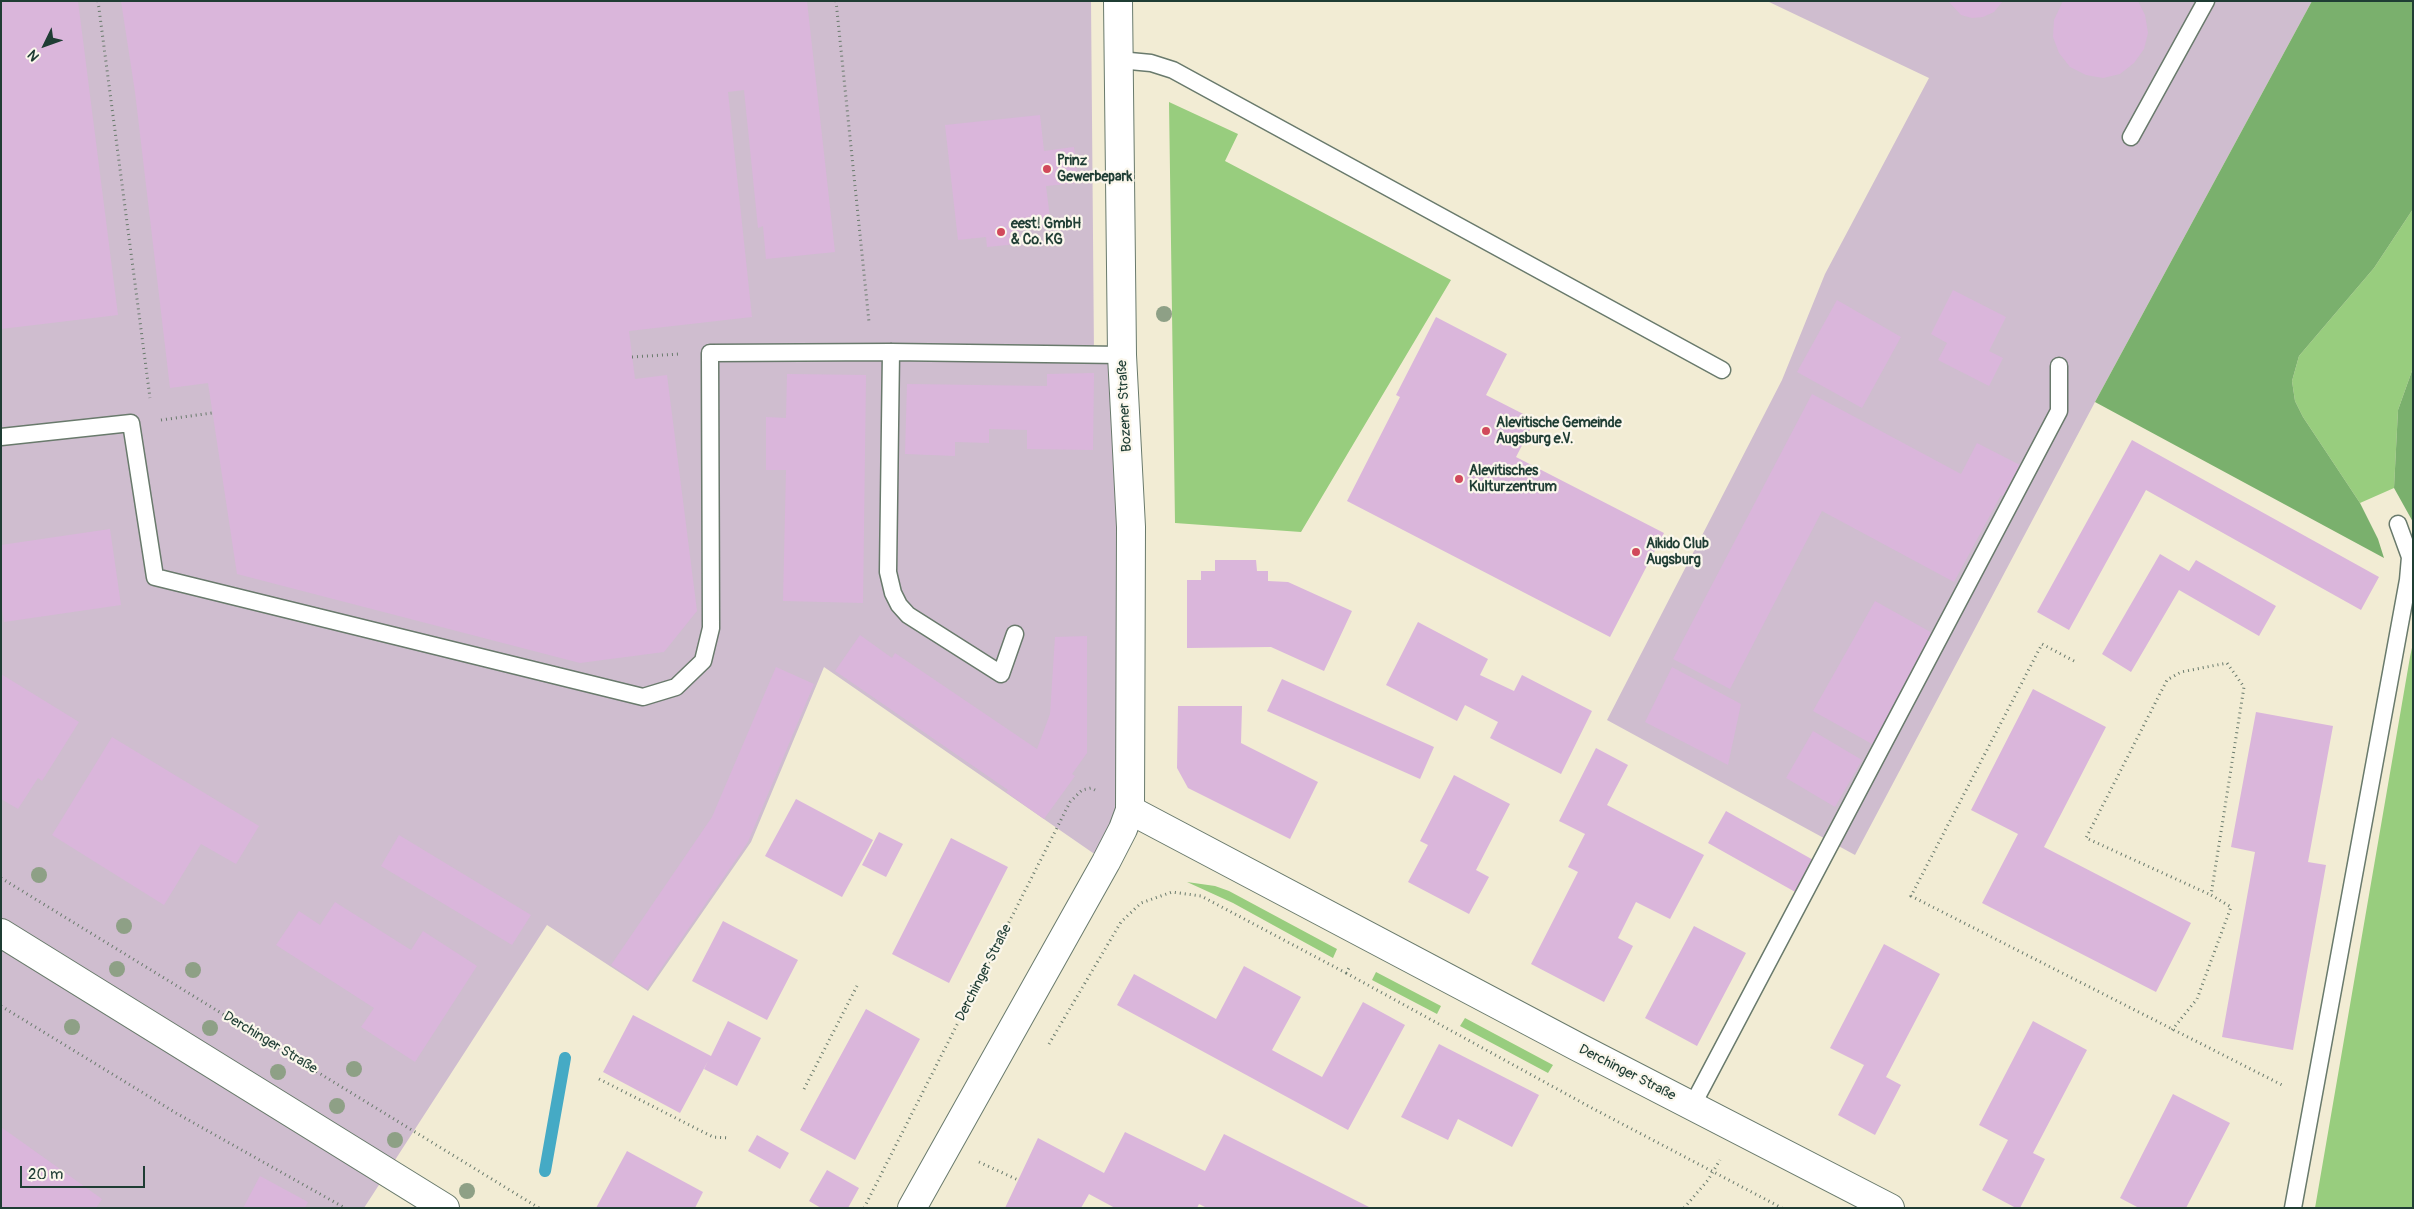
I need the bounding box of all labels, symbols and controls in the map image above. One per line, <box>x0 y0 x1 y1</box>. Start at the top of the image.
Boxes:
north arrow <box>20 20 70 70</box>
text: N <box>24 46 43 65</box>
place label: Prinz Gewerbepark <box>1057 153 1132 186</box>
marker: Prinz Gewerbepark <box>1041 163 1053 175</box>
place label: eest! GmbH & Co. KG <box>1011 216 1081 248</box>
marker: eest! GmbH & Co. KG <box>995 226 1007 238</box>
street label: Bozener Straße <box>1114 360 1136 452</box>
place label: Alevitische Gemeinde Augsburg e.V. <box>1496 415 1622 448</box>
marker: Alevitische Gemeinde Augsburg e.V. <box>1480 425 1492 437</box>
place label: Alevitisches Kulturzentrum <box>1469 463 1557 496</box>
marker: Alevitisches Kulturzentrum <box>1453 473 1465 485</box>
place label: Aikido Club Augsburg <box>1646 536 1709 568</box>
marker: Aikido Club Augsburg <box>1630 546 1642 558</box>
street label: Derchinger Straße <box>952 922 1016 1024</box>
street label: Derchinger Straße <box>220 1008 320 1078</box>
street label: Derchinger Straße <box>1576 1041 1678 1105</box>
scale bar <box>22 1156 148 1188</box>
text: 20 m <box>28 1165 63 1184</box>

